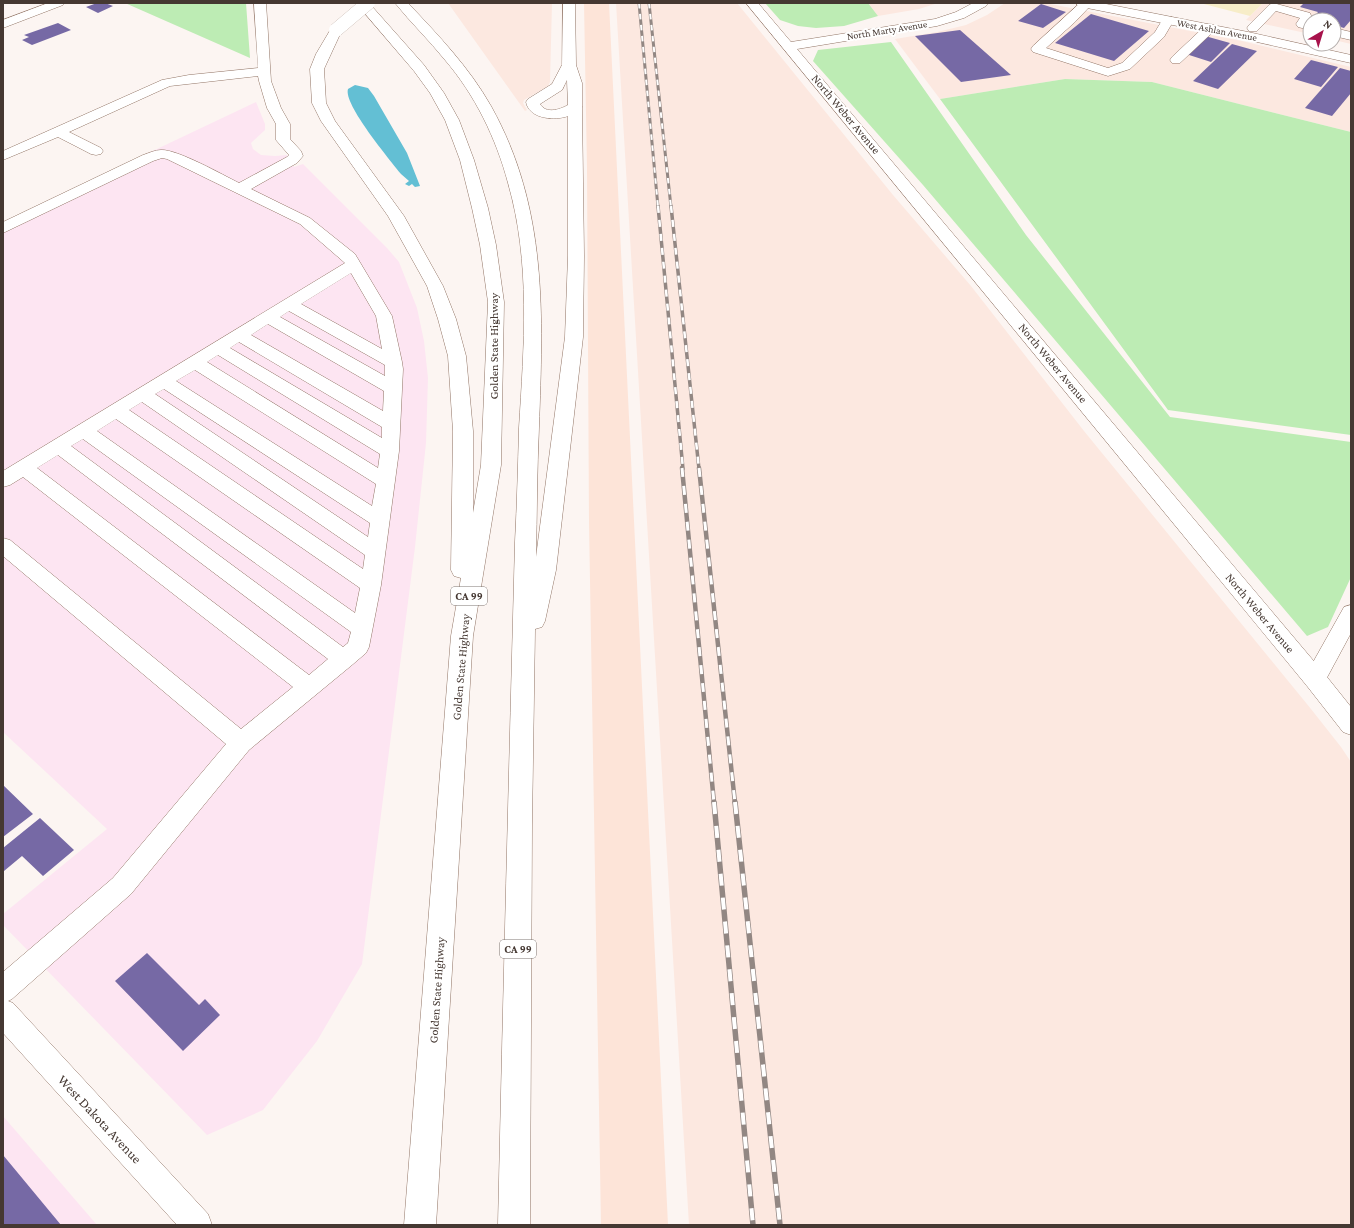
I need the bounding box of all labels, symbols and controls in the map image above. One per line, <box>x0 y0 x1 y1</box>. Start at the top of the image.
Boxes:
north arrow <box>1302 12 1342 52</box>
street label: West Ashlan Avenue <box>1176 17 1258 43</box>
text: N <box>1322 17 1335 31</box>
street label: North Marty Avenue <box>846 18 929 42</box>
street label: North Weber Avenue <box>809 71 883 157</box>
street label: Golden State Highway <box>487 292 501 399</box>
street label: North Weber Avenue <box>1016 320 1090 406</box>
street label: North Weber Avenue <box>1223 570 1297 656</box>
road number: CA 99 <box>451 587 487 605</box>
street label: Golden State Highway <box>449 613 473 721</box>
street label: Golden State Highway <box>426 936 448 1044</box>
road number: CA 99 <box>500 940 536 958</box>
street label: West Dakota Avenue <box>55 1071 145 1167</box>

